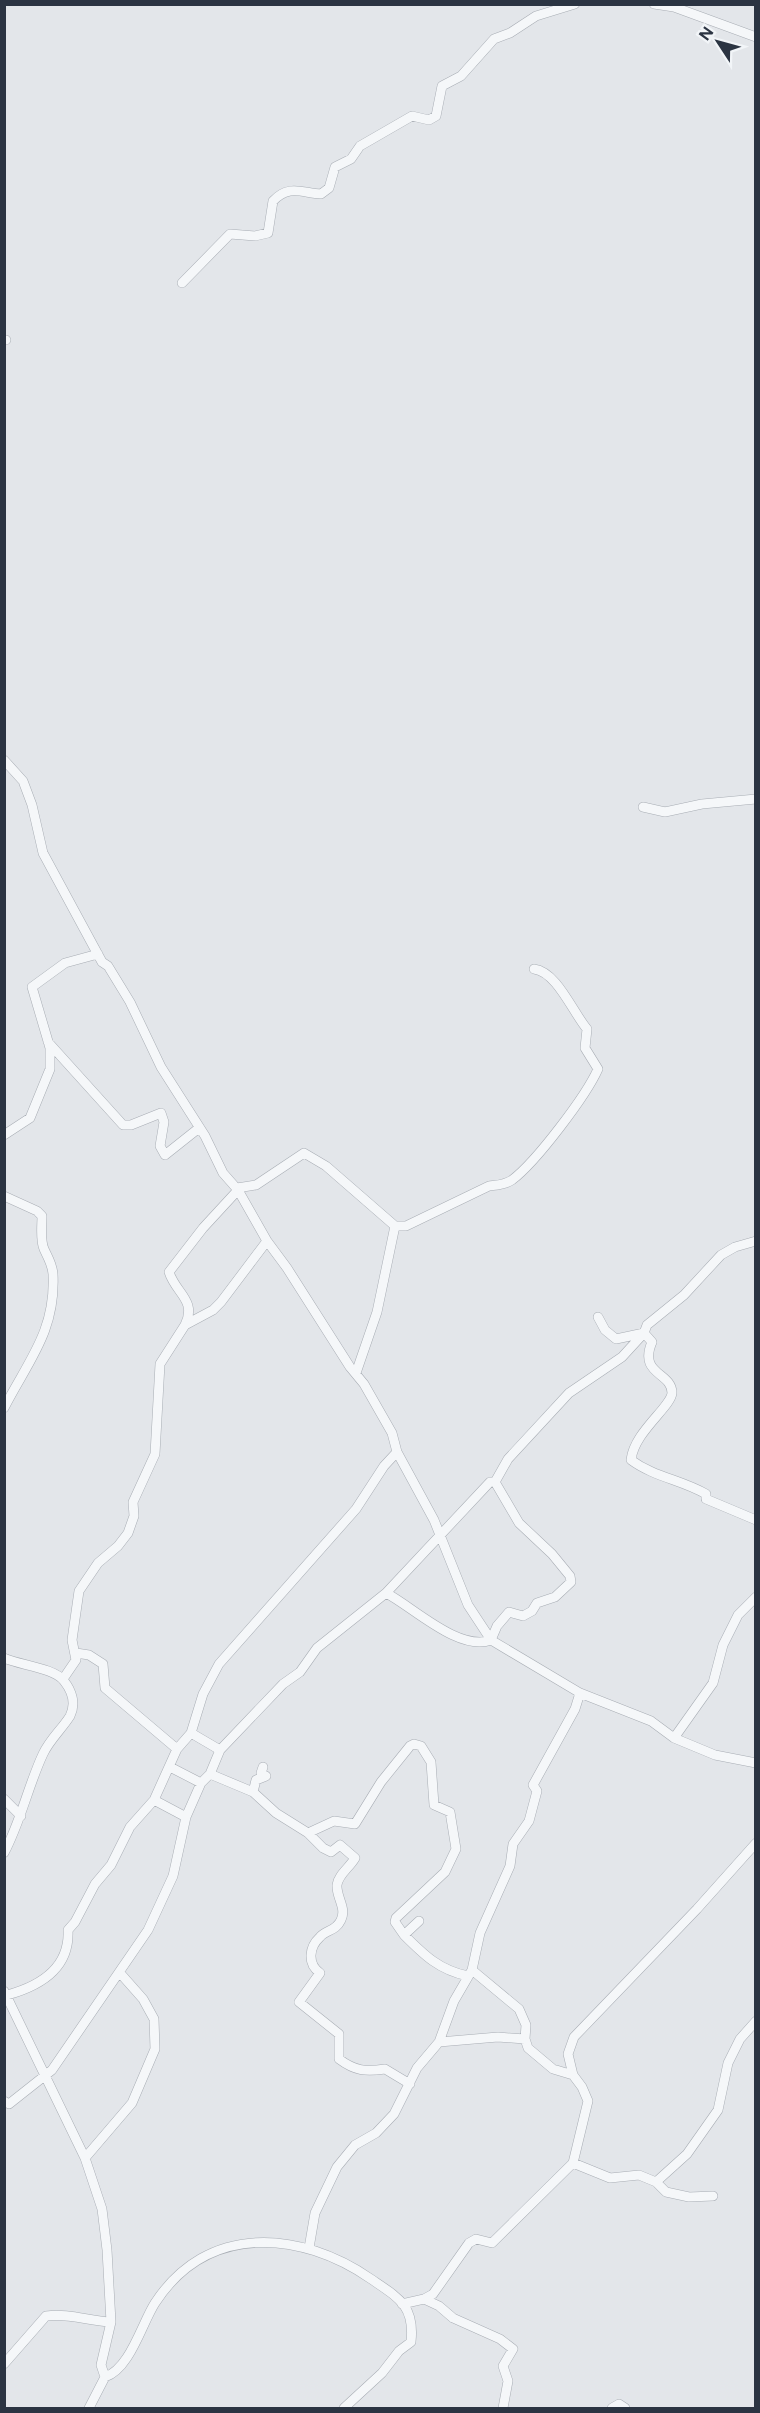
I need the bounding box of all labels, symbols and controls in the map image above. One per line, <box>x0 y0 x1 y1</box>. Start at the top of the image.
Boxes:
north arrow <box>688 12 748 72</box>
text: N <box>695 23 718 44</box>

